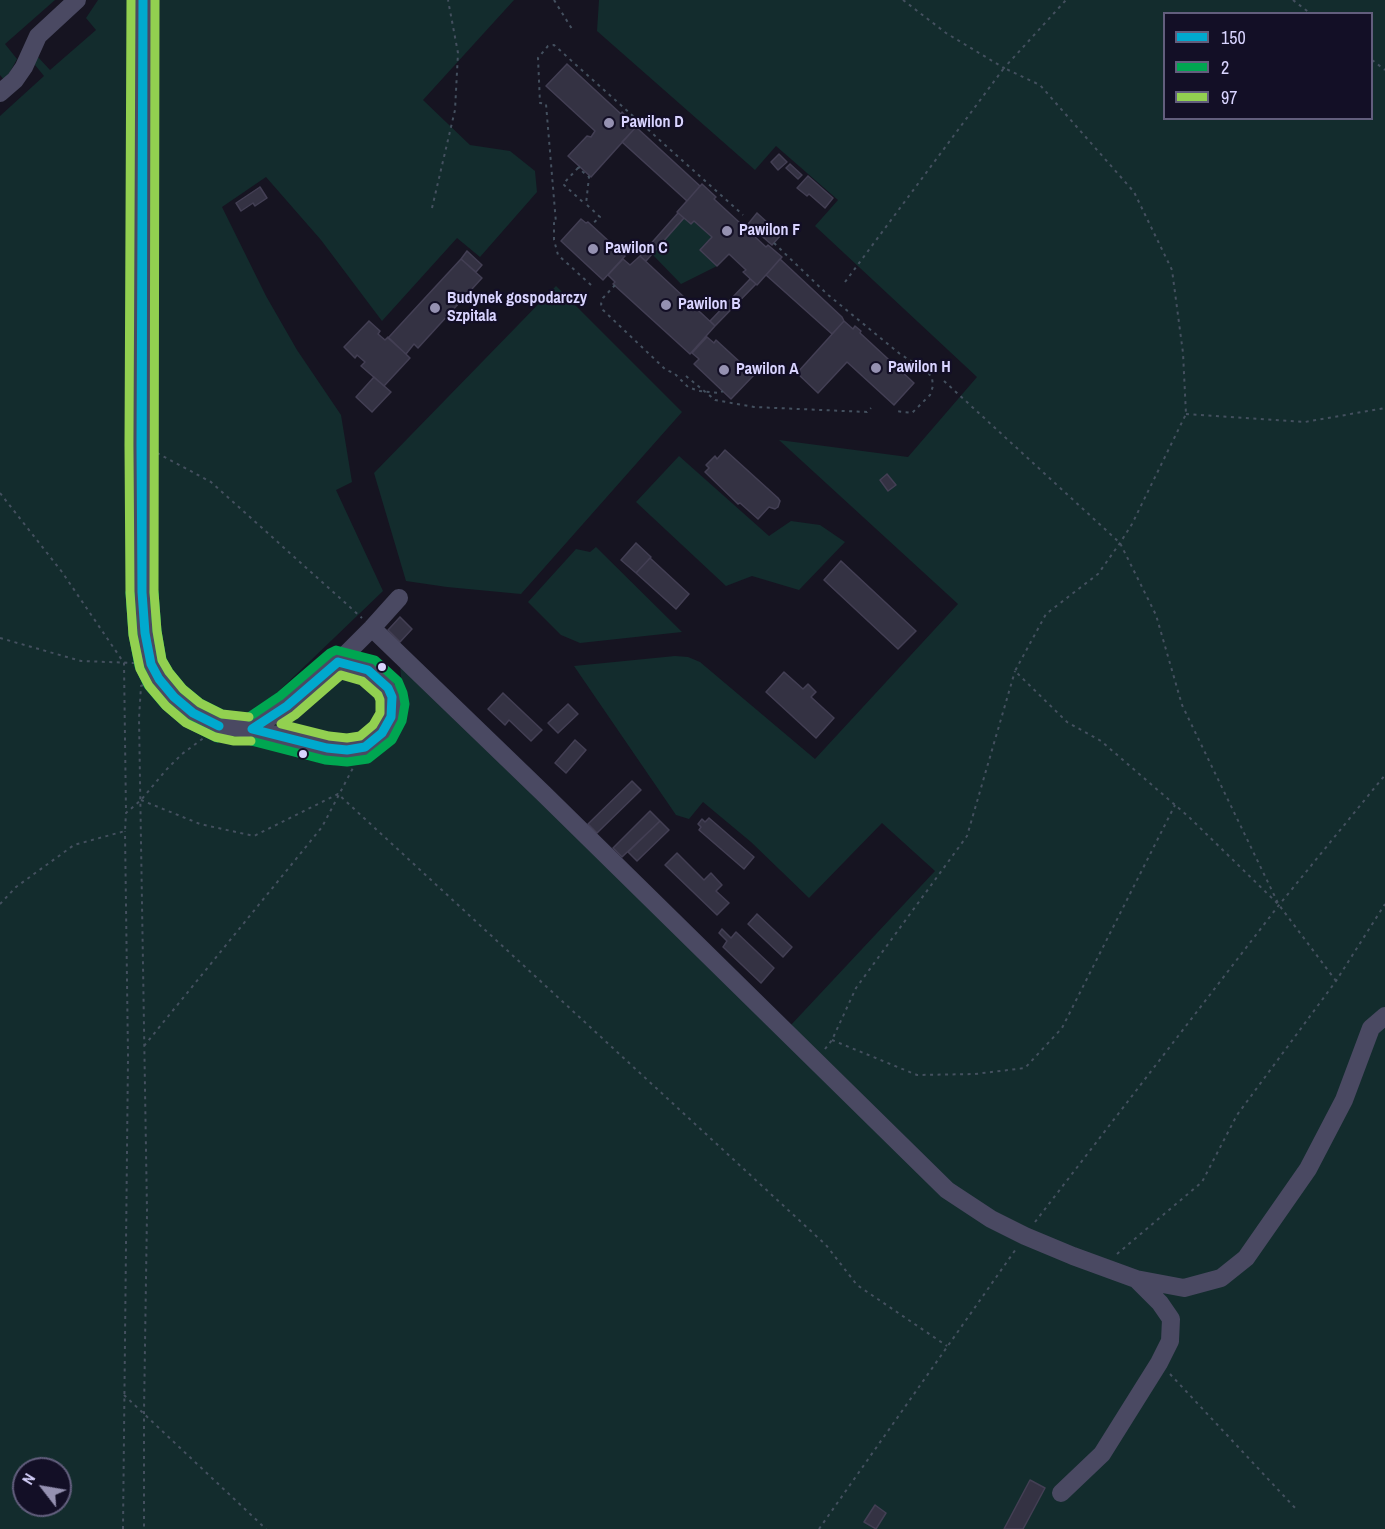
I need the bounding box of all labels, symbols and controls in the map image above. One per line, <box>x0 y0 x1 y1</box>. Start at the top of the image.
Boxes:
legend <box>1163 12 1373 120</box>
text: 150 <box>1221 25 1246 50</box>
text: 2 <box>1221 55 1229 80</box>
text: 97 <box>1221 85 1237 110</box>
place label: Pawilon D <box>621 113 684 133</box>
marker: Pawilon D <box>602 116 616 130</box>
place label: Pawilon F <box>739 221 800 241</box>
marker: Pawilon F <box>720 224 734 238</box>
place label: Pawilon C <box>605 239 668 259</box>
marker: Pawilon C <box>586 242 600 256</box>
place label: Budynek gospodarczy Szpitala <box>447 289 587 327</box>
place label: Pawilon B <box>678 295 741 315</box>
marker: Pawilon B <box>659 298 673 312</box>
marker: Budynek gospodarczy Szpitala <box>428 301 442 315</box>
place label: Pawilon H <box>888 358 951 378</box>
place label: Pawilon A <box>736 360 799 380</box>
marker: Pawilon H <box>869 361 883 375</box>
marker: Pawilon A <box>717 363 731 377</box>
unlabelled marker <box>376 661 388 673</box>
unlabelled marker <box>297 748 309 760</box>
north arrow <box>12 1457 72 1517</box>
text: N <box>16 1469 40 1488</box>

